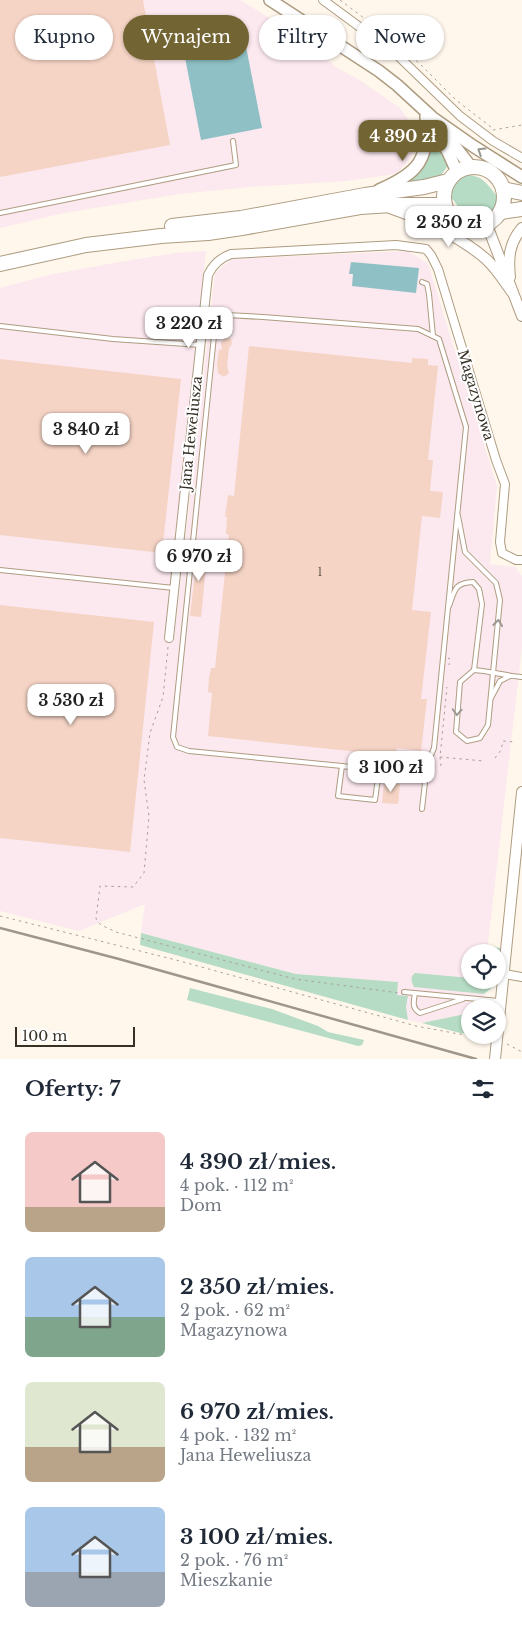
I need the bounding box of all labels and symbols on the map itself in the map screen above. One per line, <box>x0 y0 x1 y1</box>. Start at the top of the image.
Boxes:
pin: 4 390 zł <box>351 120 455 162</box>
one-way arrow <box>477 147 486 157</box>
pin: 2 350 zł <box>397 206 501 248</box>
pin: 3 220 zł <box>137 306 241 349</box>
street label: Magazynowa <box>454 347 498 443</box>
street label: Jana Heweliusza <box>176 375 206 493</box>
pin: 3 840 zł <box>34 412 138 455</box>
pin: 6 970 zł <box>147 540 251 582</box>
house number: 1 <box>318 565 323 579</box>
one-way arrow <box>492 618 503 626</box>
pin: 3 530 zł <box>19 684 123 726</box>
one-way arrow <box>452 708 463 716</box>
pin: 3 100 zł <box>339 750 443 793</box>
scale bar <box>15 1024 135 1047</box>

